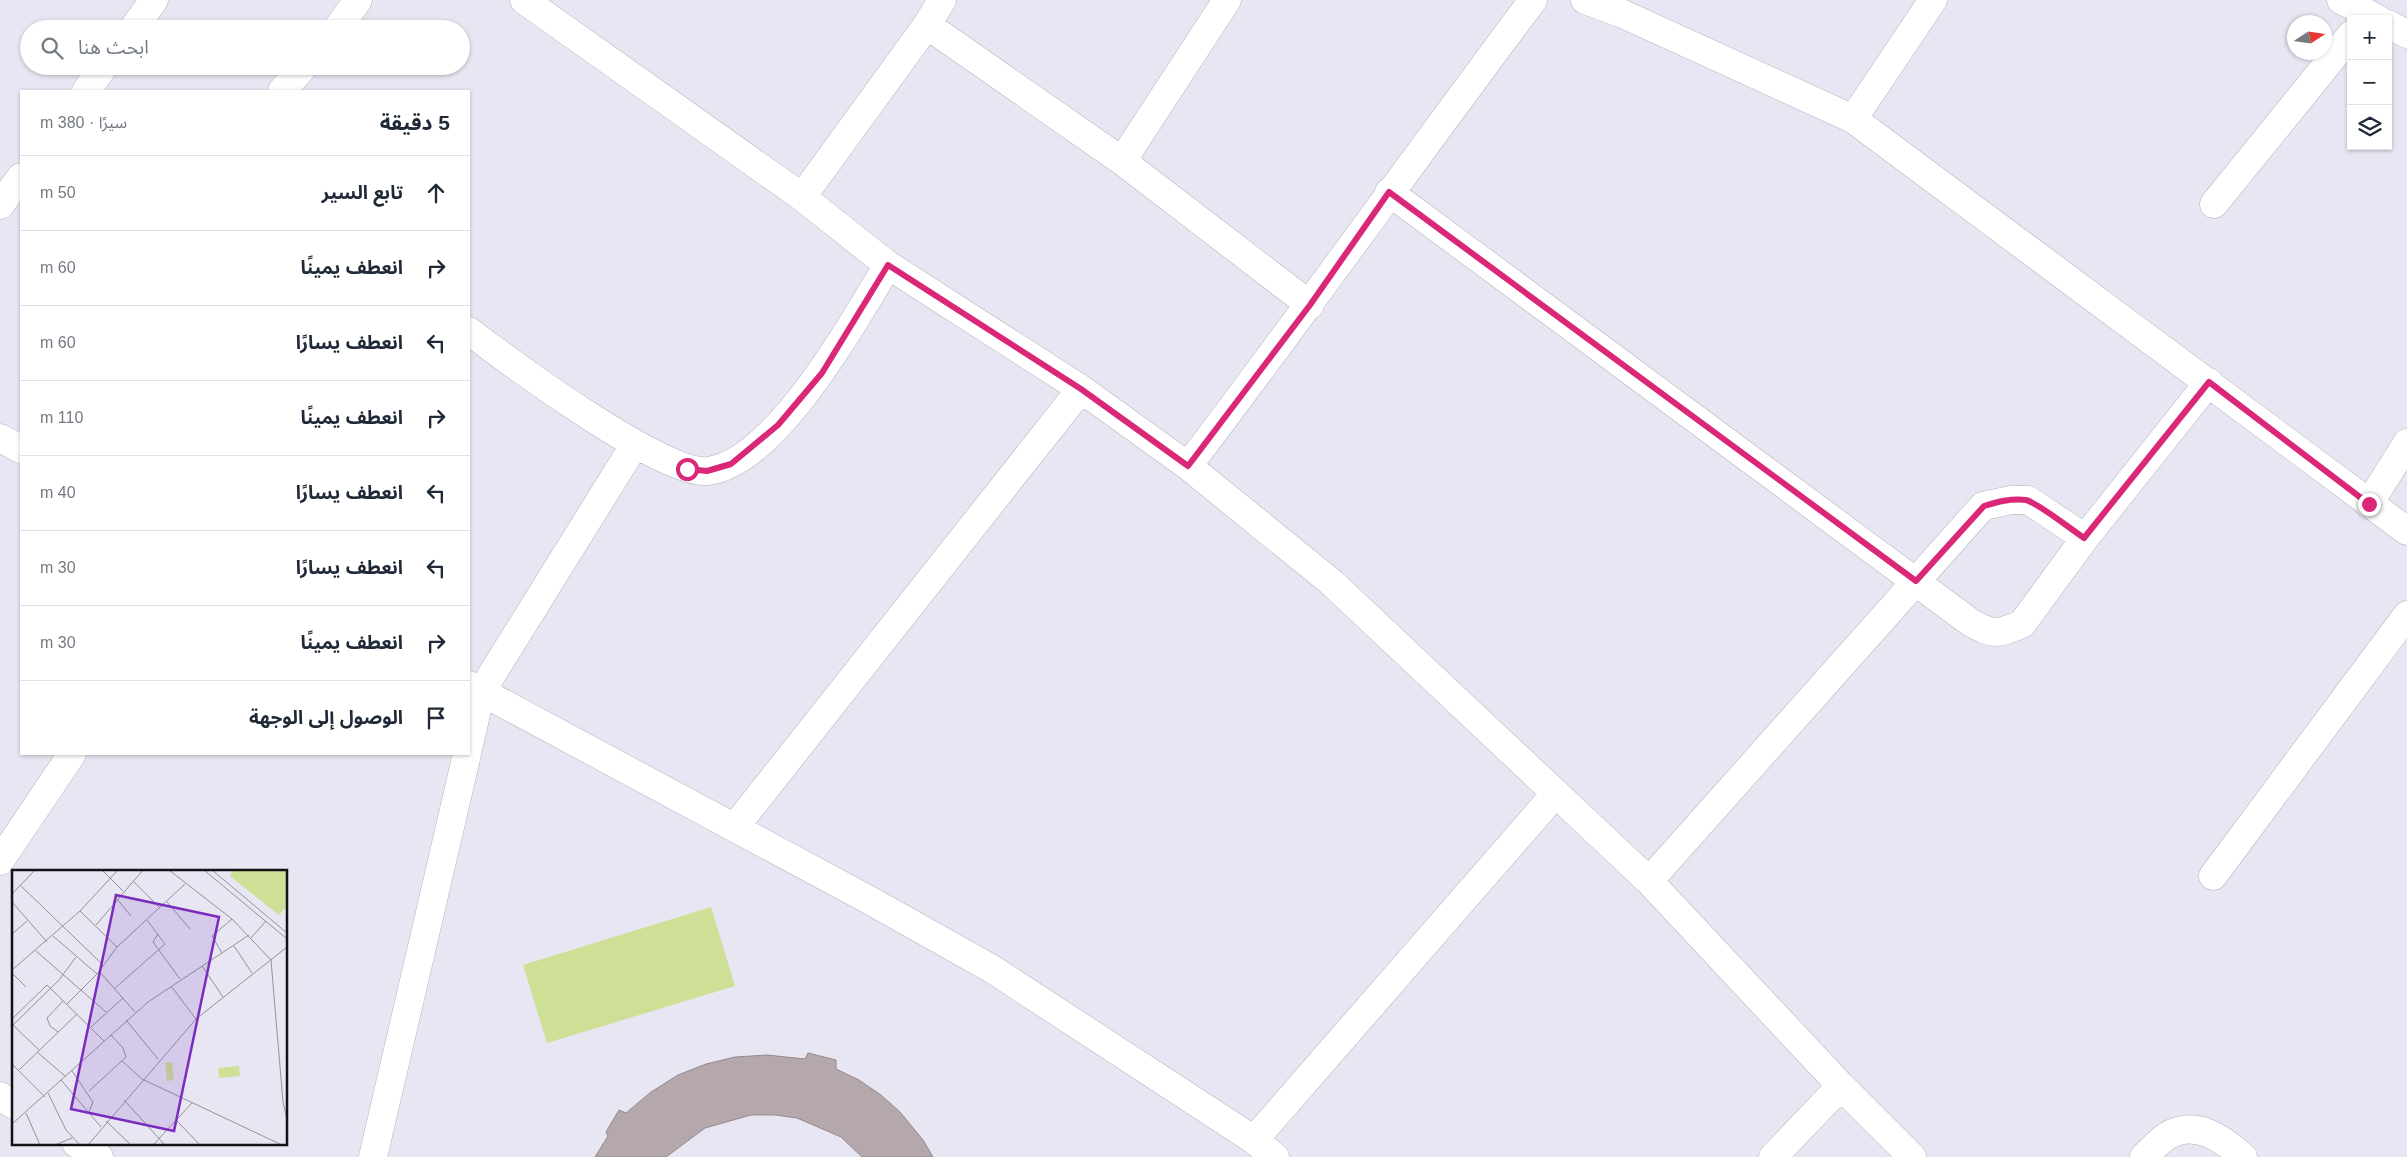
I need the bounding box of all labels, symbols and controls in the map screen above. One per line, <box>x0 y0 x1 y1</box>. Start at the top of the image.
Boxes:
north arrow <box>2287 15 2332 60</box>
map controls <box>2347 15 2392 150</box>
button: + <box>2347 15 2392 60</box>
search box <box>20 20 470 75</box>
icon: search <box>38 34 66 62</box>
text: ابحث هنا <box>78 37 149 58</box>
button: − <box>2347 60 2392 105</box>
button: layers <box>2347 105 2392 150</box>
text: 5 دقيقة <box>380 111 450 134</box>
text: سيرًا · 380 m <box>40 114 127 131</box>
icon: ahead <box>422 179 450 207</box>
text: تابع السير <box>321 182 403 203</box>
text: 50 m <box>40 184 76 201</box>
icon: right <box>422 254 450 282</box>
text: انعطف يمينًا <box>301 257 403 278</box>
text: 60 m <box>40 259 76 276</box>
icon: left <box>422 329 450 357</box>
text: انعطف يسارًا <box>296 332 403 353</box>
text: 60 m <box>40 334 76 351</box>
icon: right <box>422 404 450 432</box>
text: انعطف يمينًا <box>301 407 403 428</box>
text: 110 m <box>40 409 83 426</box>
route start <box>676 458 699 481</box>
icon: left <box>422 479 450 507</box>
text: انعطف يسارًا <box>296 482 403 503</box>
text: 40 m <box>40 484 76 501</box>
route end <box>2358 493 2381 516</box>
icon: left <box>422 554 450 582</box>
text: انعطف يسارًا <box>296 557 403 578</box>
text: 30 m <box>40 559 76 576</box>
icon: right <box>422 629 450 657</box>
text: انعطف يمينًا <box>301 632 403 653</box>
text: 30 m <box>40 634 76 651</box>
icon: arrive <box>422 704 450 732</box>
text: الوصول إلى الوجهة <box>249 707 403 728</box>
inset map <box>12 870 288 1144</box>

